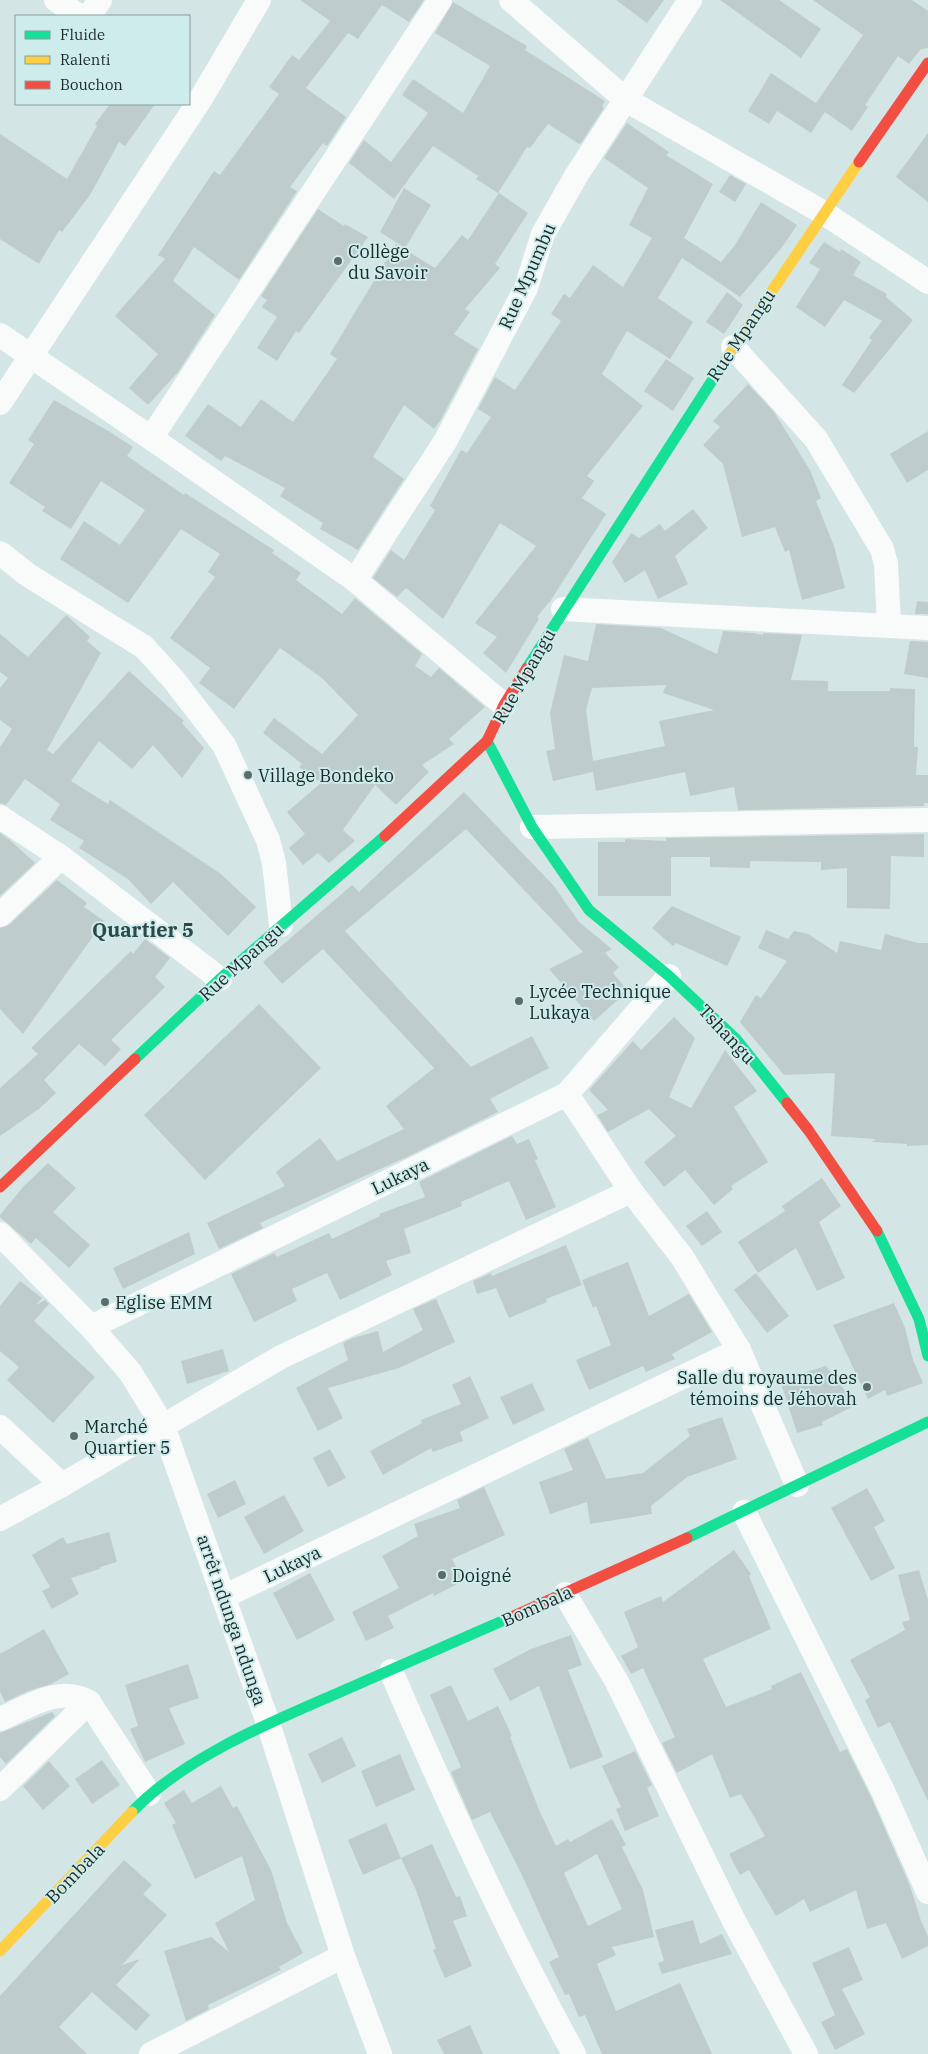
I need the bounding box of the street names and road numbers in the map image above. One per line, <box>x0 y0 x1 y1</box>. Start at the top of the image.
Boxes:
street label: Rue Mpumbu <box>493 219 561 333</box>
street label: Rue Mpangu <box>702 285 780 385</box>
street label: Rue Mpangu <box>488 624 560 728</box>
street label: Rue Mpangu <box>194 918 288 1006</box>
street label: Tshangu <box>694 999 760 1069</box>
street label: Lukaya <box>368 1152 433 1200</box>
street label: arrêt ndunga ndunga <box>192 1531 272 1709</box>
street label: Lukaya <box>260 1540 325 1588</box>
street label: Bombala <box>498 1580 576 1632</box>
street label: Bombala <box>41 1838 110 1908</box>

